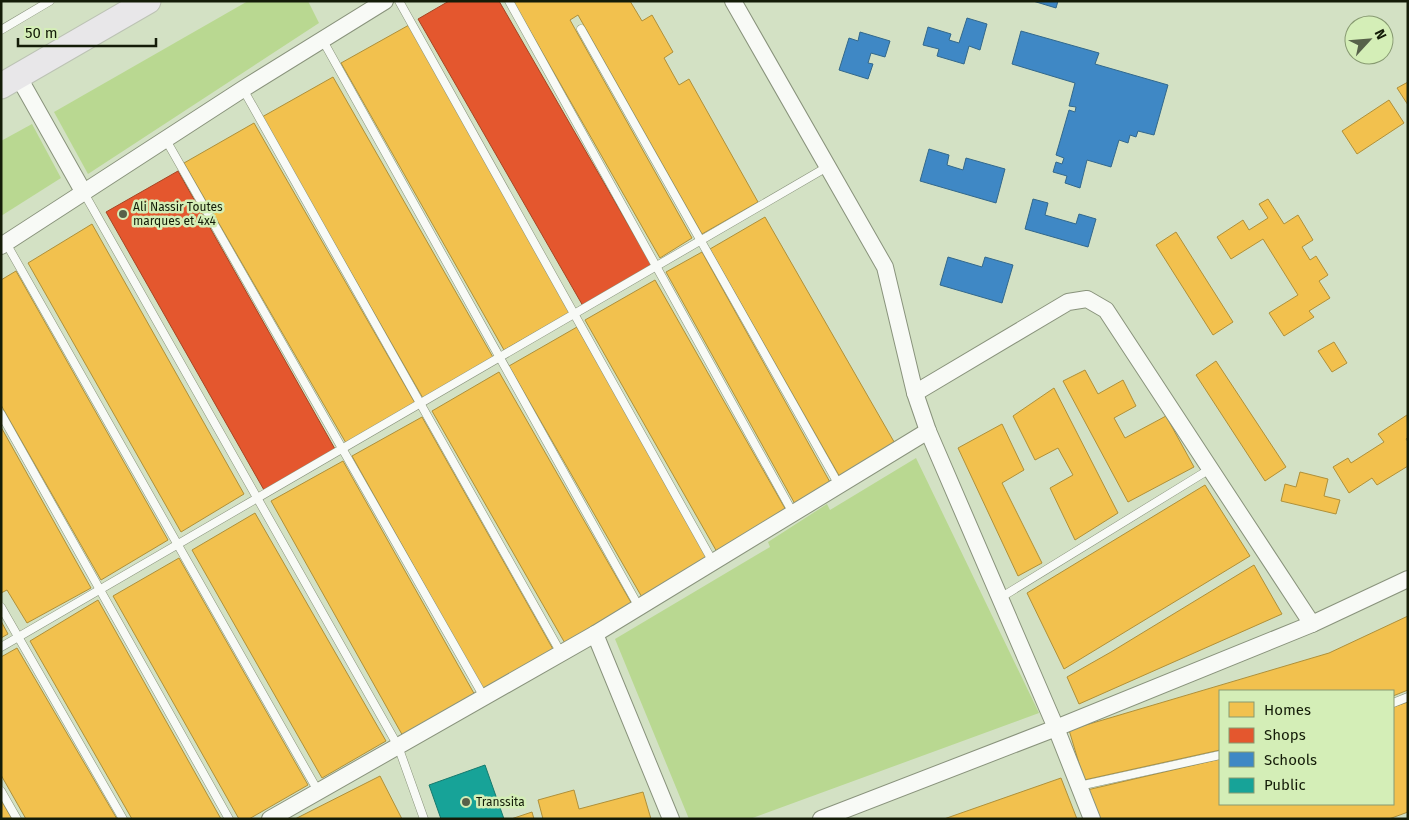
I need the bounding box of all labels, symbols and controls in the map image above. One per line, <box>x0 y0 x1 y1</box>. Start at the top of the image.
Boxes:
scale bar <box>18 15 155 47</box>
north arrow <box>1344 15 1394 65</box>
text: 50 m <box>25 24 58 42</box>
text: N <box>1371 27 1390 42</box>
place label: Ali Nassir Toutes marques et 4x4 <box>133 200 223 228</box>
marker: Ali Nassir Toutes marques et 4x4 <box>117 208 129 220</box>
legend <box>1219 690 1394 805</box>
text: Homes <box>1264 701 1311 719</box>
text: Shops <box>1264 726 1306 744</box>
text: Schools <box>1264 751 1317 769</box>
text: Public <box>1264 776 1306 794</box>
place label: Transsita <box>476 795 525 809</box>
marker: Transsita <box>460 796 472 808</box>

